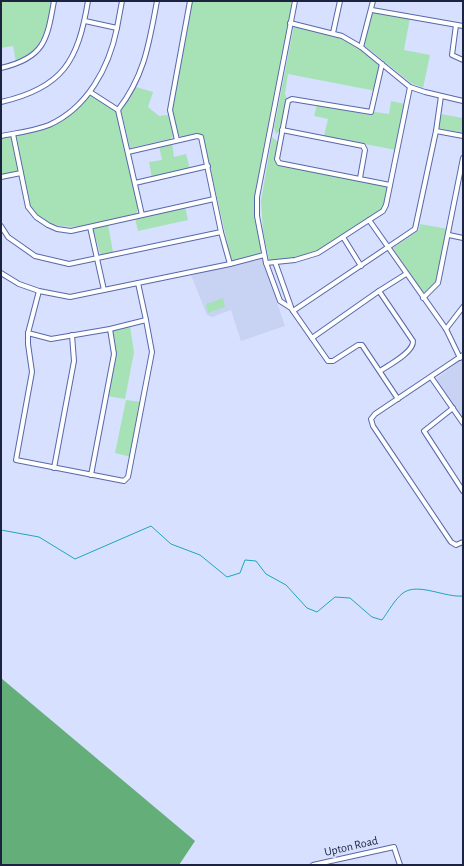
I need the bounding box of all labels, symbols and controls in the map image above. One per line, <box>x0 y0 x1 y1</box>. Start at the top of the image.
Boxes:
street label: Upton Road <box>323 834 379 858</box>

